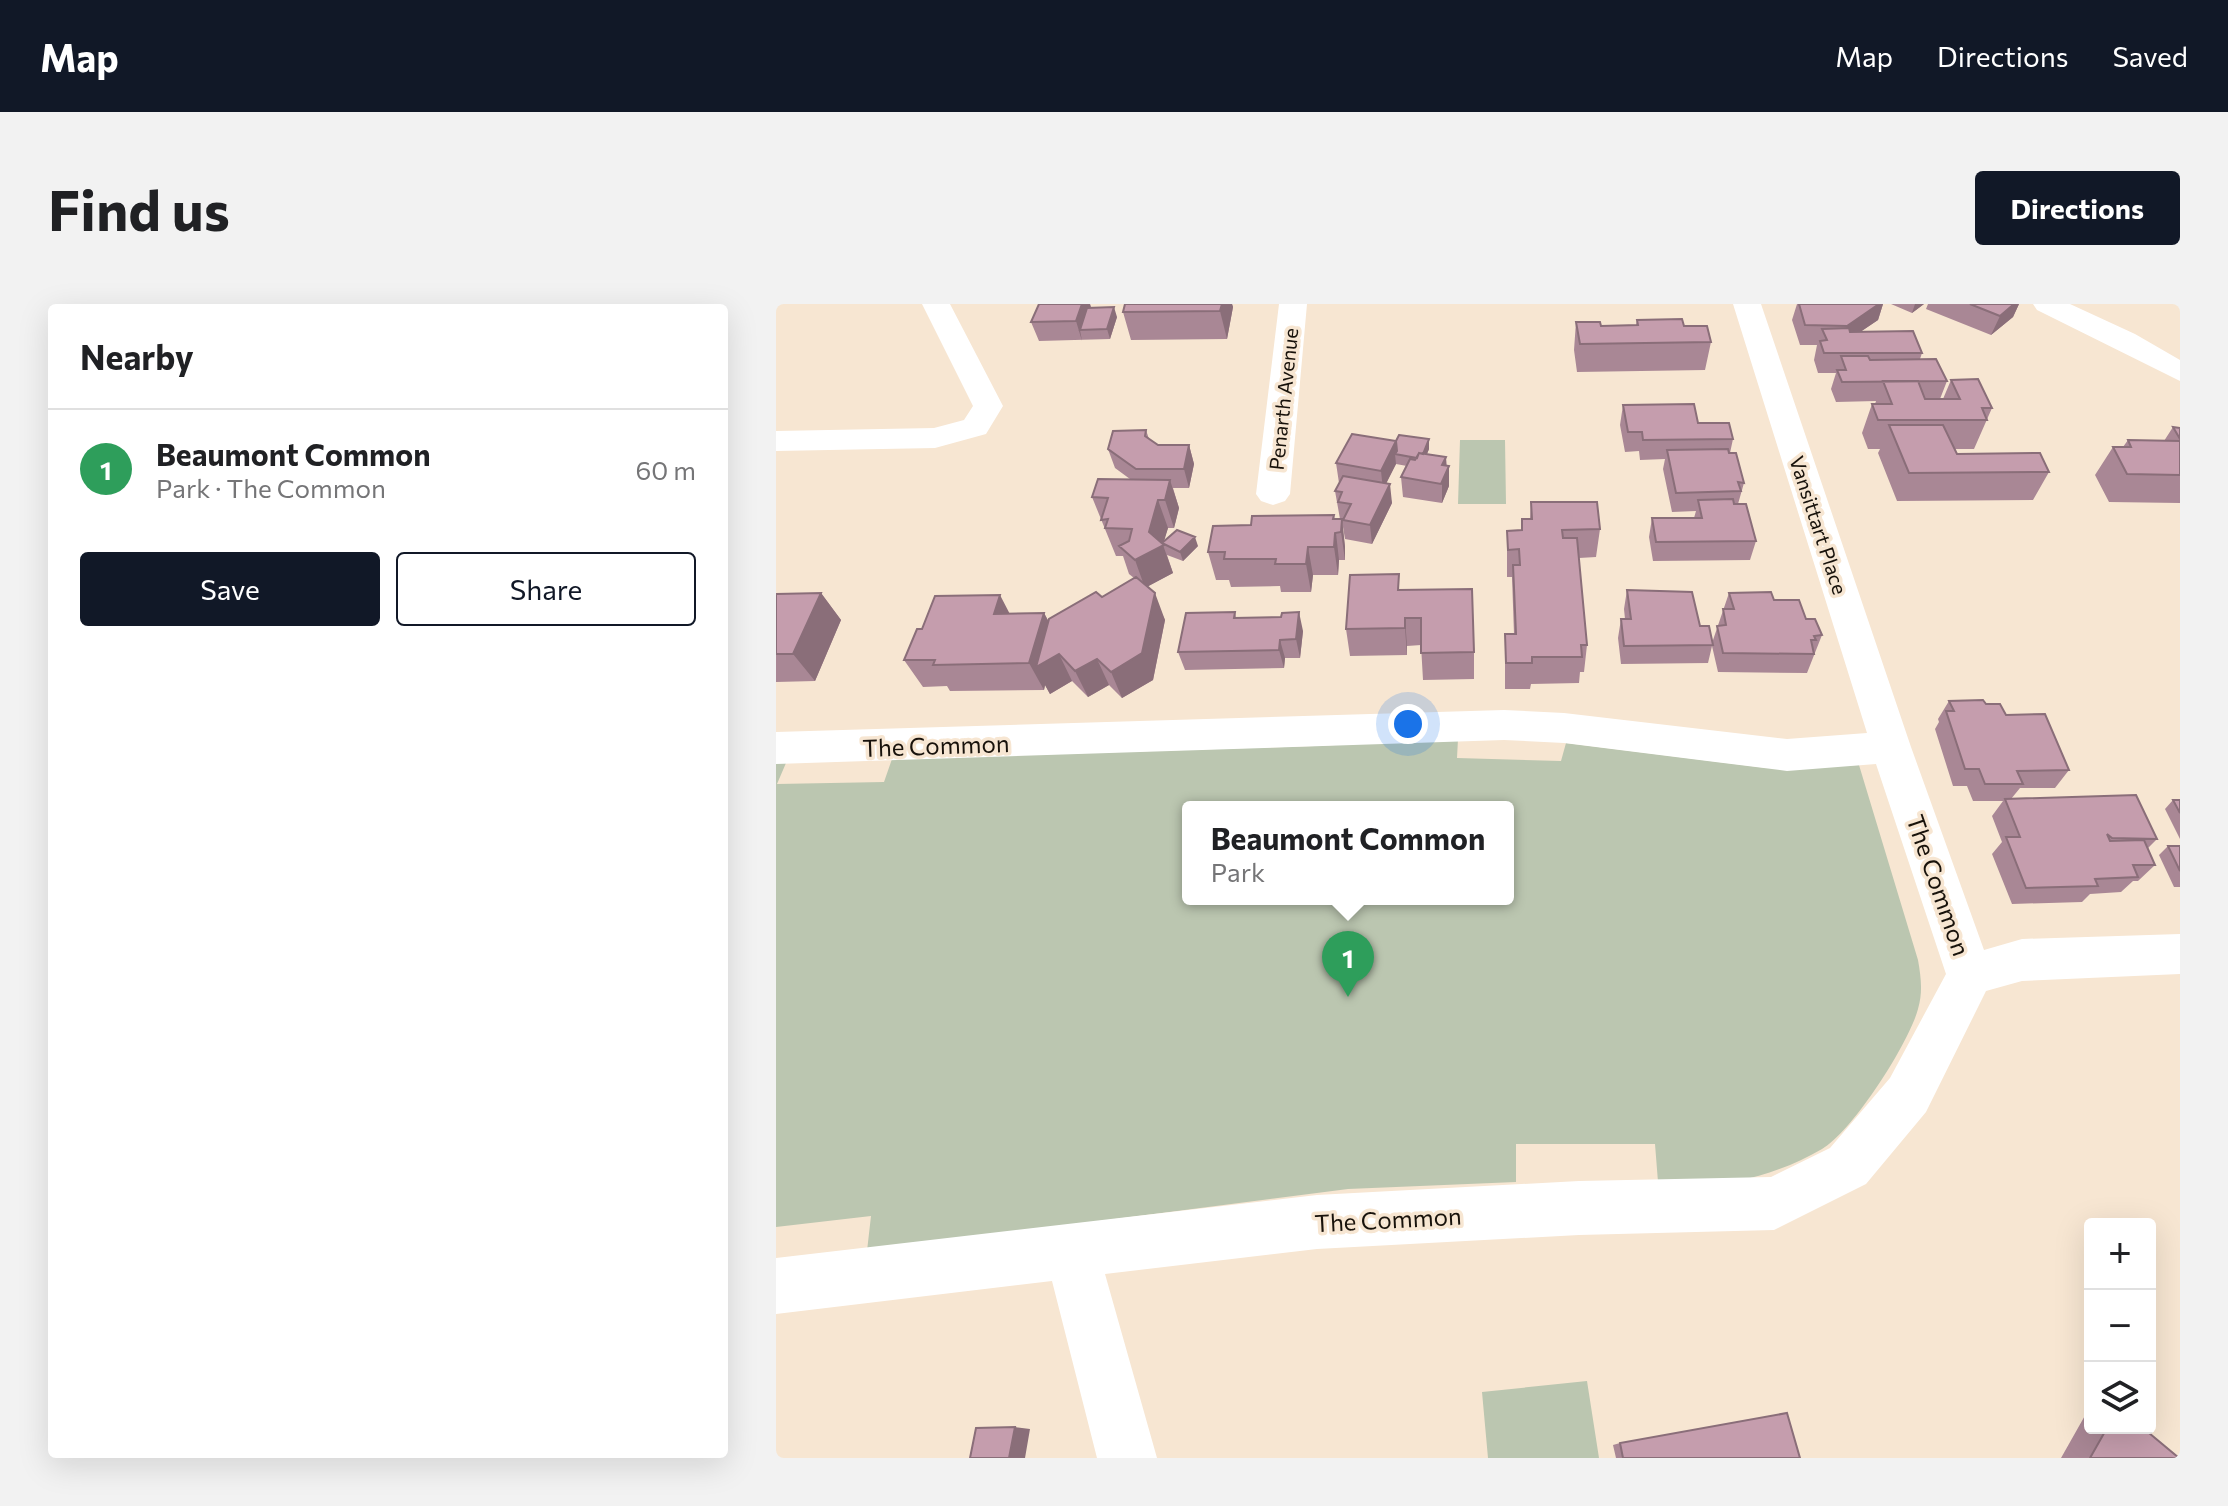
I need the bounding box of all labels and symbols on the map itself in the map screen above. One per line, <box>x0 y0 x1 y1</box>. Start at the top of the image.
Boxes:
street label: Penarth Avenue <box>1264 327 1302 471</box>
street label: Vansittart Place <box>1785 453 1853 597</box>
your location <box>1388 704 1428 744</box>
street label: The Common <box>862 728 1010 762</box>
street label: The Common <box>1901 811 1977 959</box>
pin: 1 <box>1322 931 1374 997</box>
street label: The Common <box>1314 1201 1462 1237</box>

